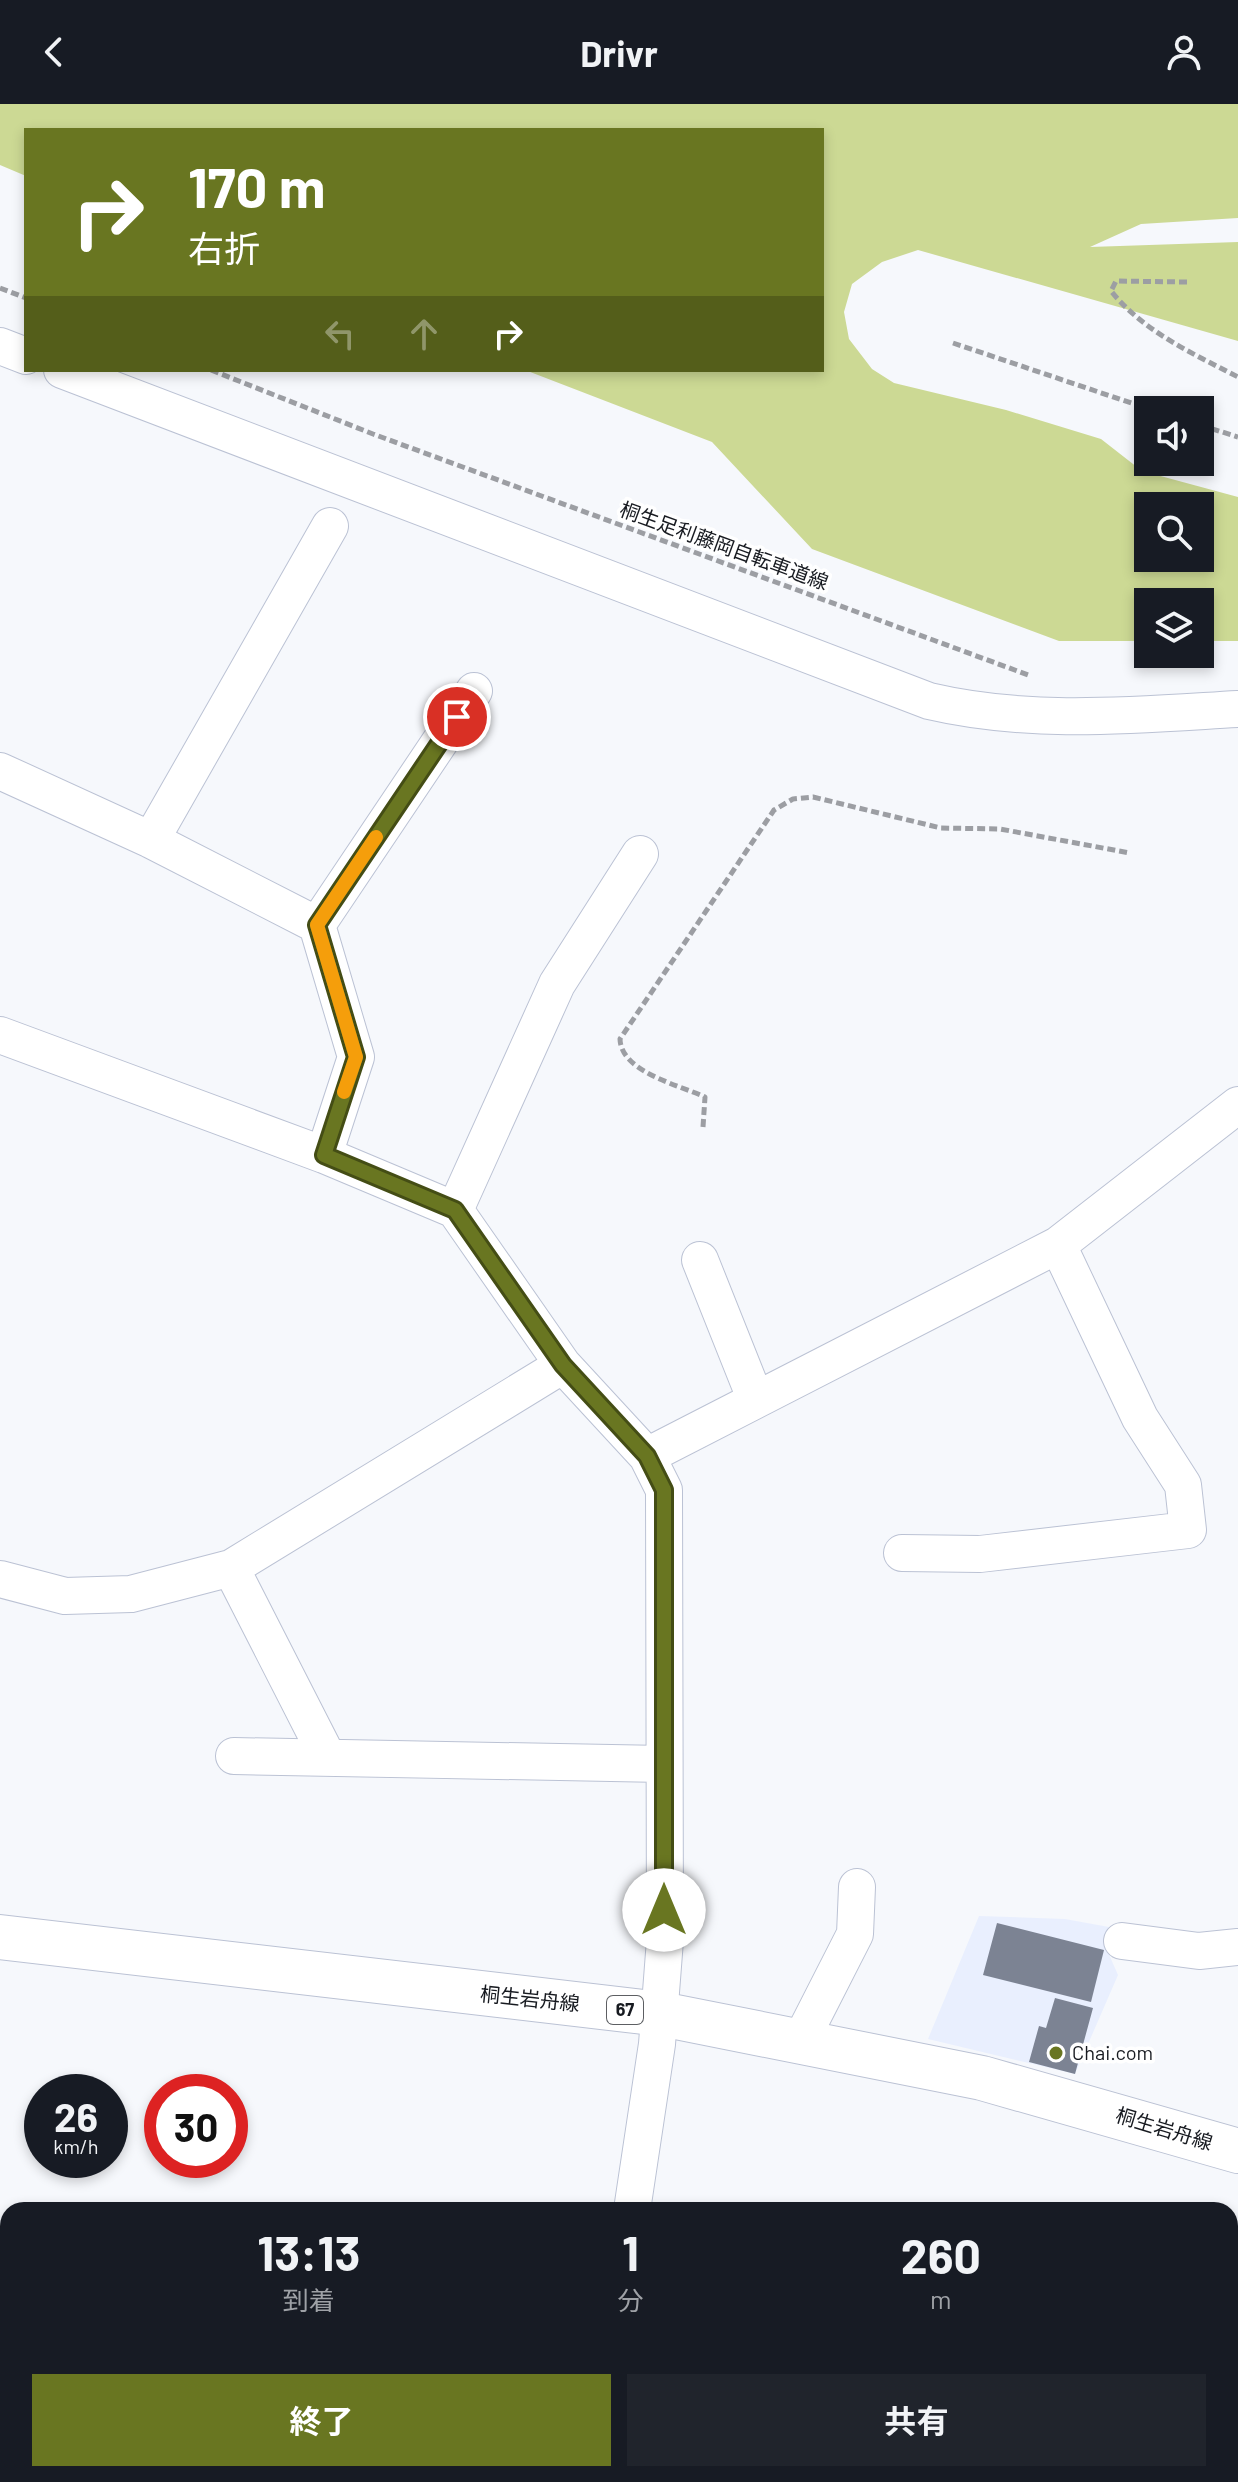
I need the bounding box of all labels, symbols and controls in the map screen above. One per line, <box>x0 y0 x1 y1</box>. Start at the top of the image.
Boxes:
icon: back <box>32 30 76 74</box>
icon: person <box>1162 30 1206 74</box>
text: Drivr <box>580 31 658 74</box>
text: 170 m <box>188 152 325 219</box>
icon: right <box>56 160 160 264</box>
text: 右折 <box>188 226 260 269</box>
icon: left <box>318 312 362 356</box>
icon: ahead <box>402 312 446 356</box>
icon: right <box>486 312 530 356</box>
map controls <box>1134 396 1214 668</box>
button: sound <box>1134 396 1214 476</box>
button: search <box>1134 492 1214 572</box>
street label: 桐生足利藤岡自転車道線 <box>617 496 832 594</box>
button: layers <box>1134 588 1214 668</box>
pin <box>423 683 491 751</box>
icon: arrive <box>435 695 479 739</box>
position arrow <box>622 1868 706 1952</box>
street label: 桐生岩舟線 <box>479 1981 581 2015</box>
road number: 67 <box>607 1996 643 2024</box>
place label: Chai.com <box>1072 2040 1153 2064</box>
marker: Chai.com <box>1047 2044 1065 2062</box>
speed limit sign: 30 <box>144 2074 248 2178</box>
text: 26 <box>54 2092 98 2140</box>
street label: 桐生岩舟線 <box>1113 2102 1216 2154</box>
text: km/h <box>53 2134 99 2158</box>
text: 13:13 <box>257 2223 360 2281</box>
text: 1 <box>622 2223 639 2281</box>
text: 260 <box>901 2226 981 2284</box>
text: m <box>930 2283 952 2314</box>
text: 到着 <box>283 2284 335 2315</box>
text: 分 <box>618 2284 644 2315</box>
button: 終了 <box>32 2374 611 2466</box>
button: 共有 <box>627 2374 1206 2466</box>

